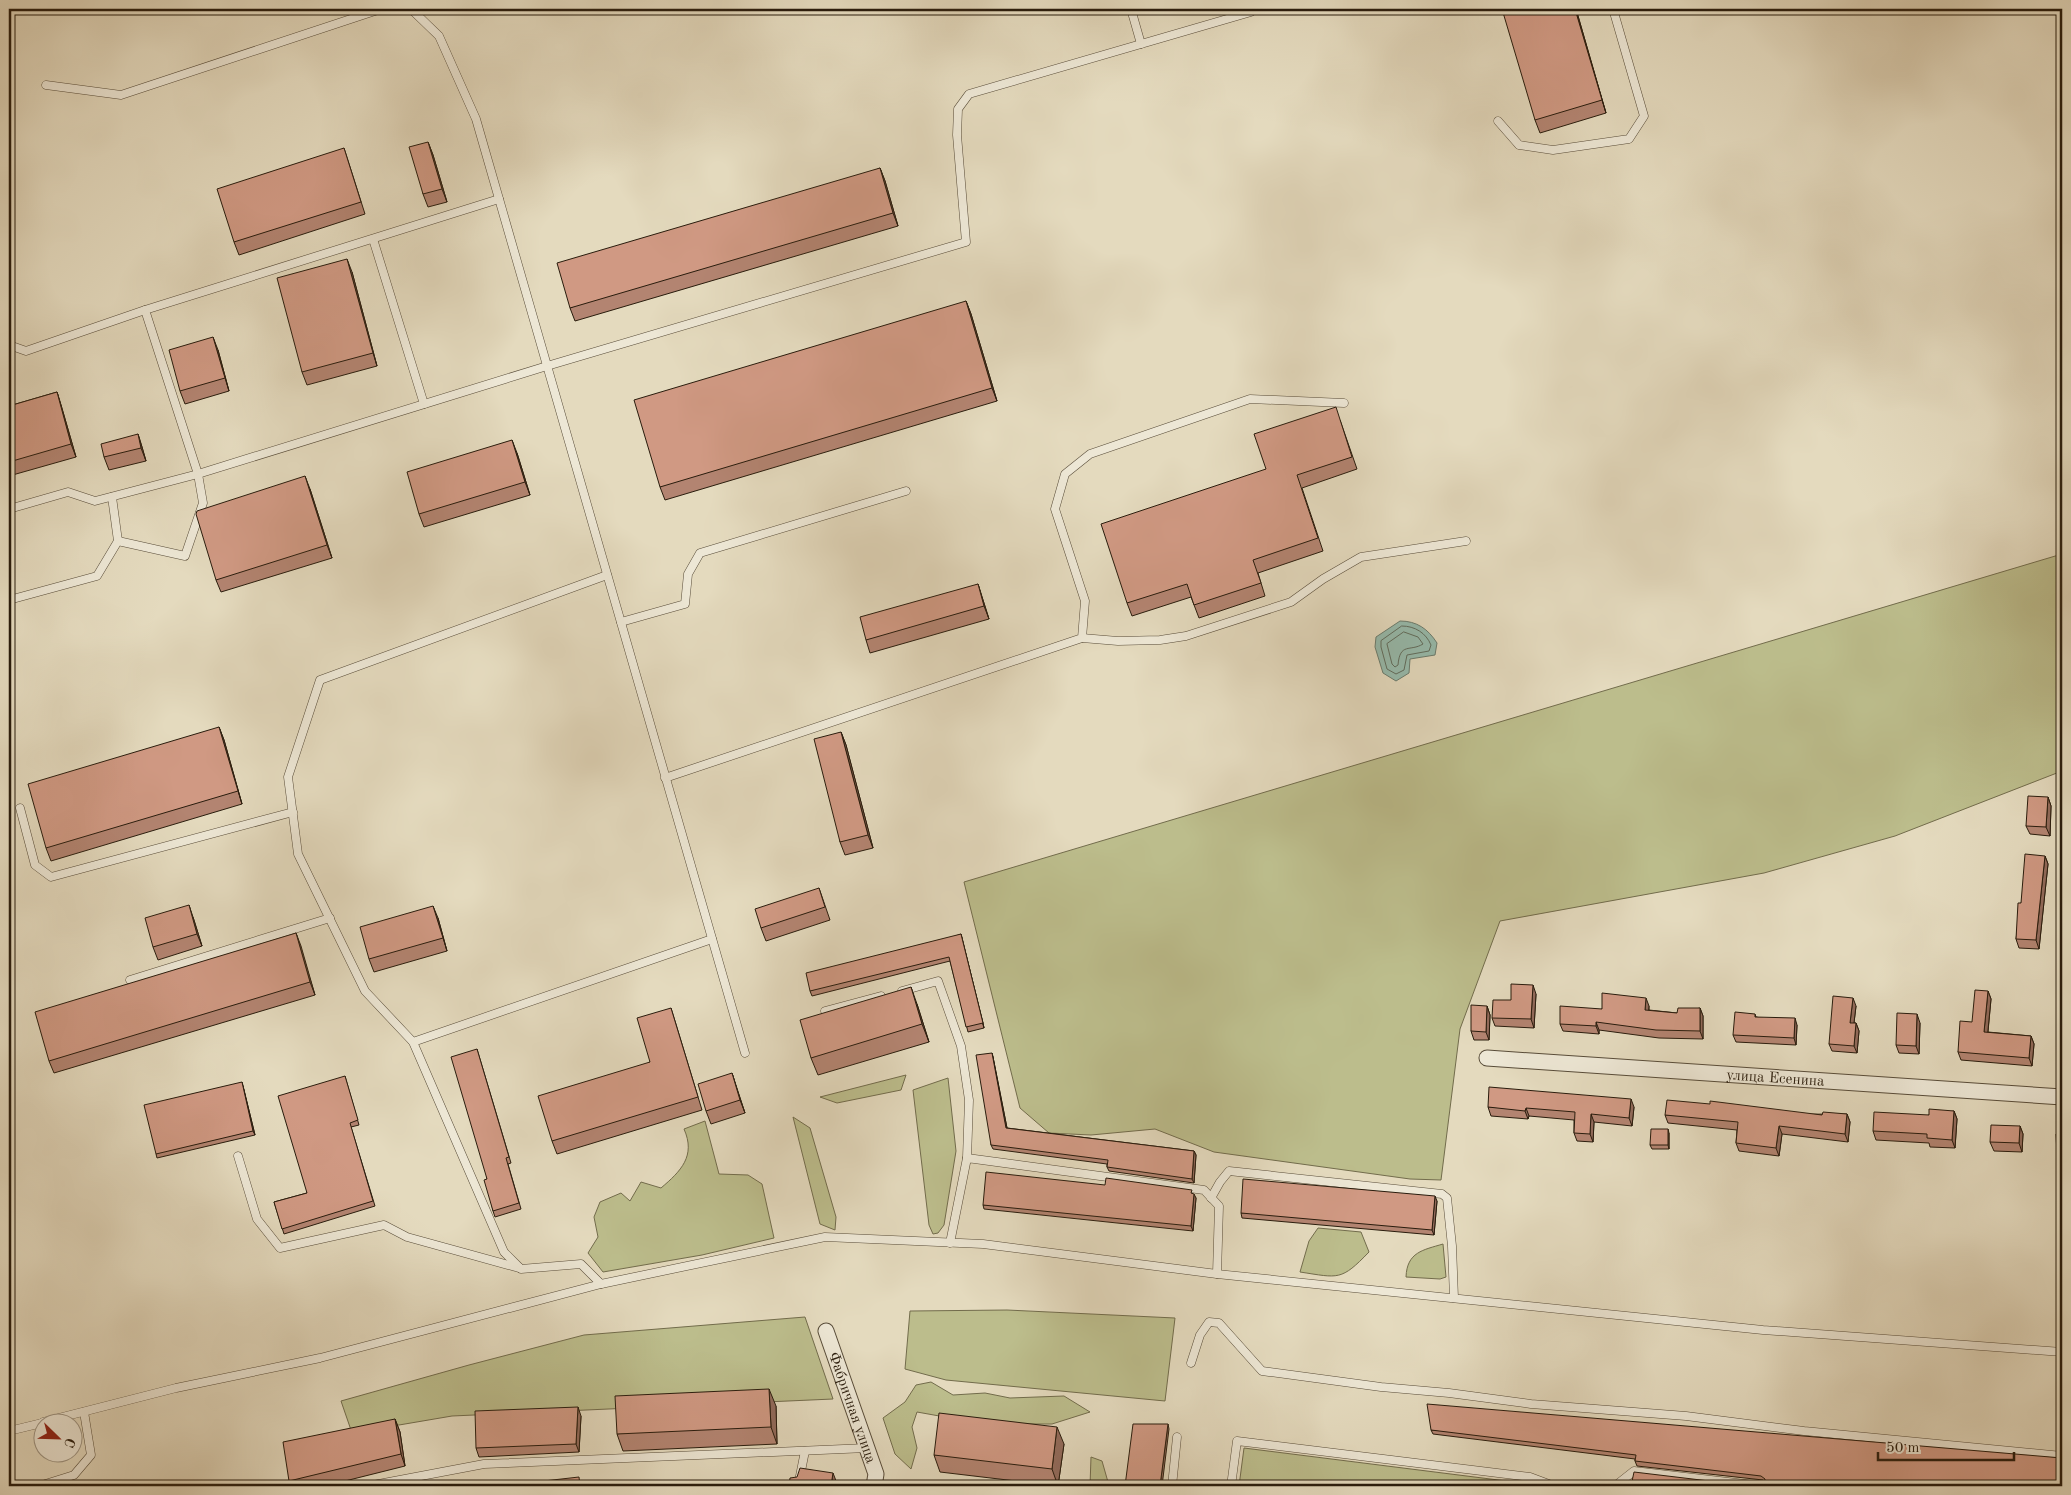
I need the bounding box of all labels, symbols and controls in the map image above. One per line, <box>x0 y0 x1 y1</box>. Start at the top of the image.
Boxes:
street label: улица Есенина <box>1726 1068 1825 1090</box>
street label: Фабричная улица <box>825 1350 878 1466</box>
north arrow <box>32 1412 82 1462</box>
scale bar <box>1878 1430 2015 1462</box>
text: С <box>61 1436 77 1450</box>
text: 50 m <box>1886 1441 1920 1456</box>

